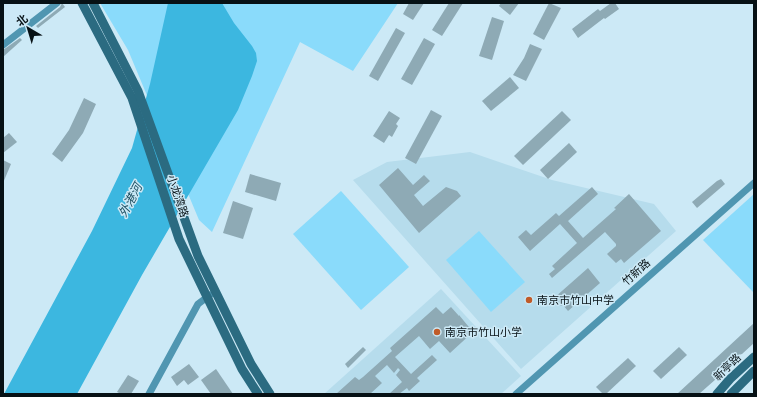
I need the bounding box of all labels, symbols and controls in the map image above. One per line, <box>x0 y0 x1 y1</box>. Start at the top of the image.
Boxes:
north arrow <box>8 8 48 48</box>
text: 北 <box>13 11 30 29</box>
street label: 小龙湾路 <box>164 173 192 219</box>
water label: 外港河 <box>115 179 146 219</box>
street label: 竹新路 <box>619 256 653 288</box>
place label: 南京市竹山中学 <box>537 293 614 307</box>
marker: 南京市竹山中学 <box>524 295 534 305</box>
place label: 南京市竹山小学 <box>445 325 522 339</box>
marker: 南京市竹山小学 <box>432 327 442 337</box>
street label: 新亭路 <box>710 351 744 383</box>

